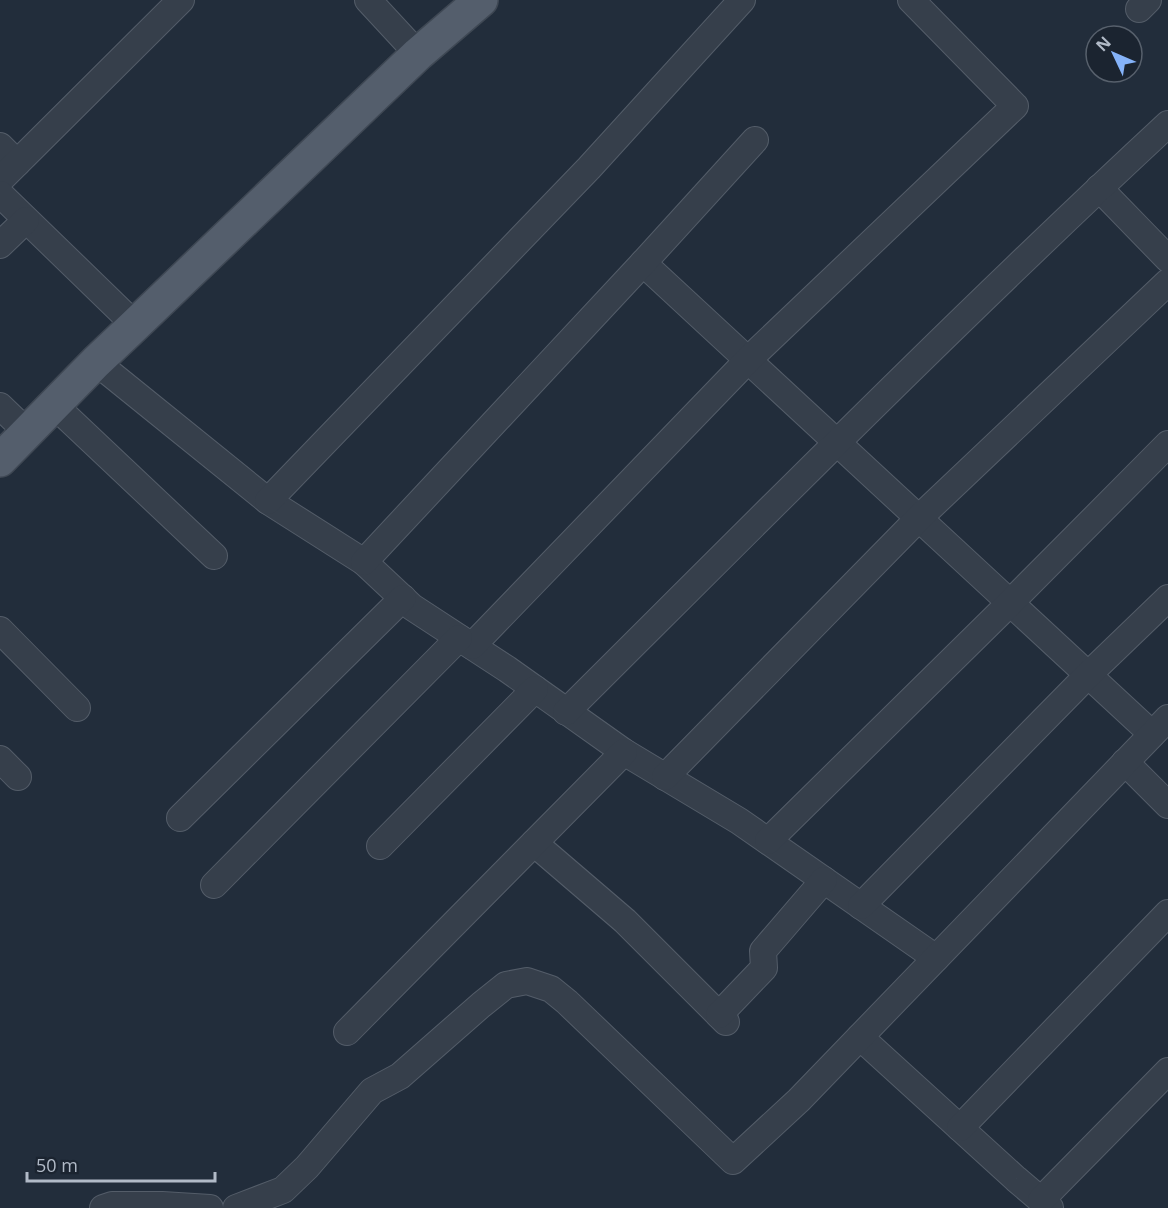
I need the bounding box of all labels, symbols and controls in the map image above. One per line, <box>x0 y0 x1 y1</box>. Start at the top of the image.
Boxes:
north arrow <box>1084 24 1144 84</box>
text: N <box>1091 31 1116 56</box>
scale bar <box>27 1145 214 1183</box>
text: 50 m <box>36 1153 78 1177</box>

